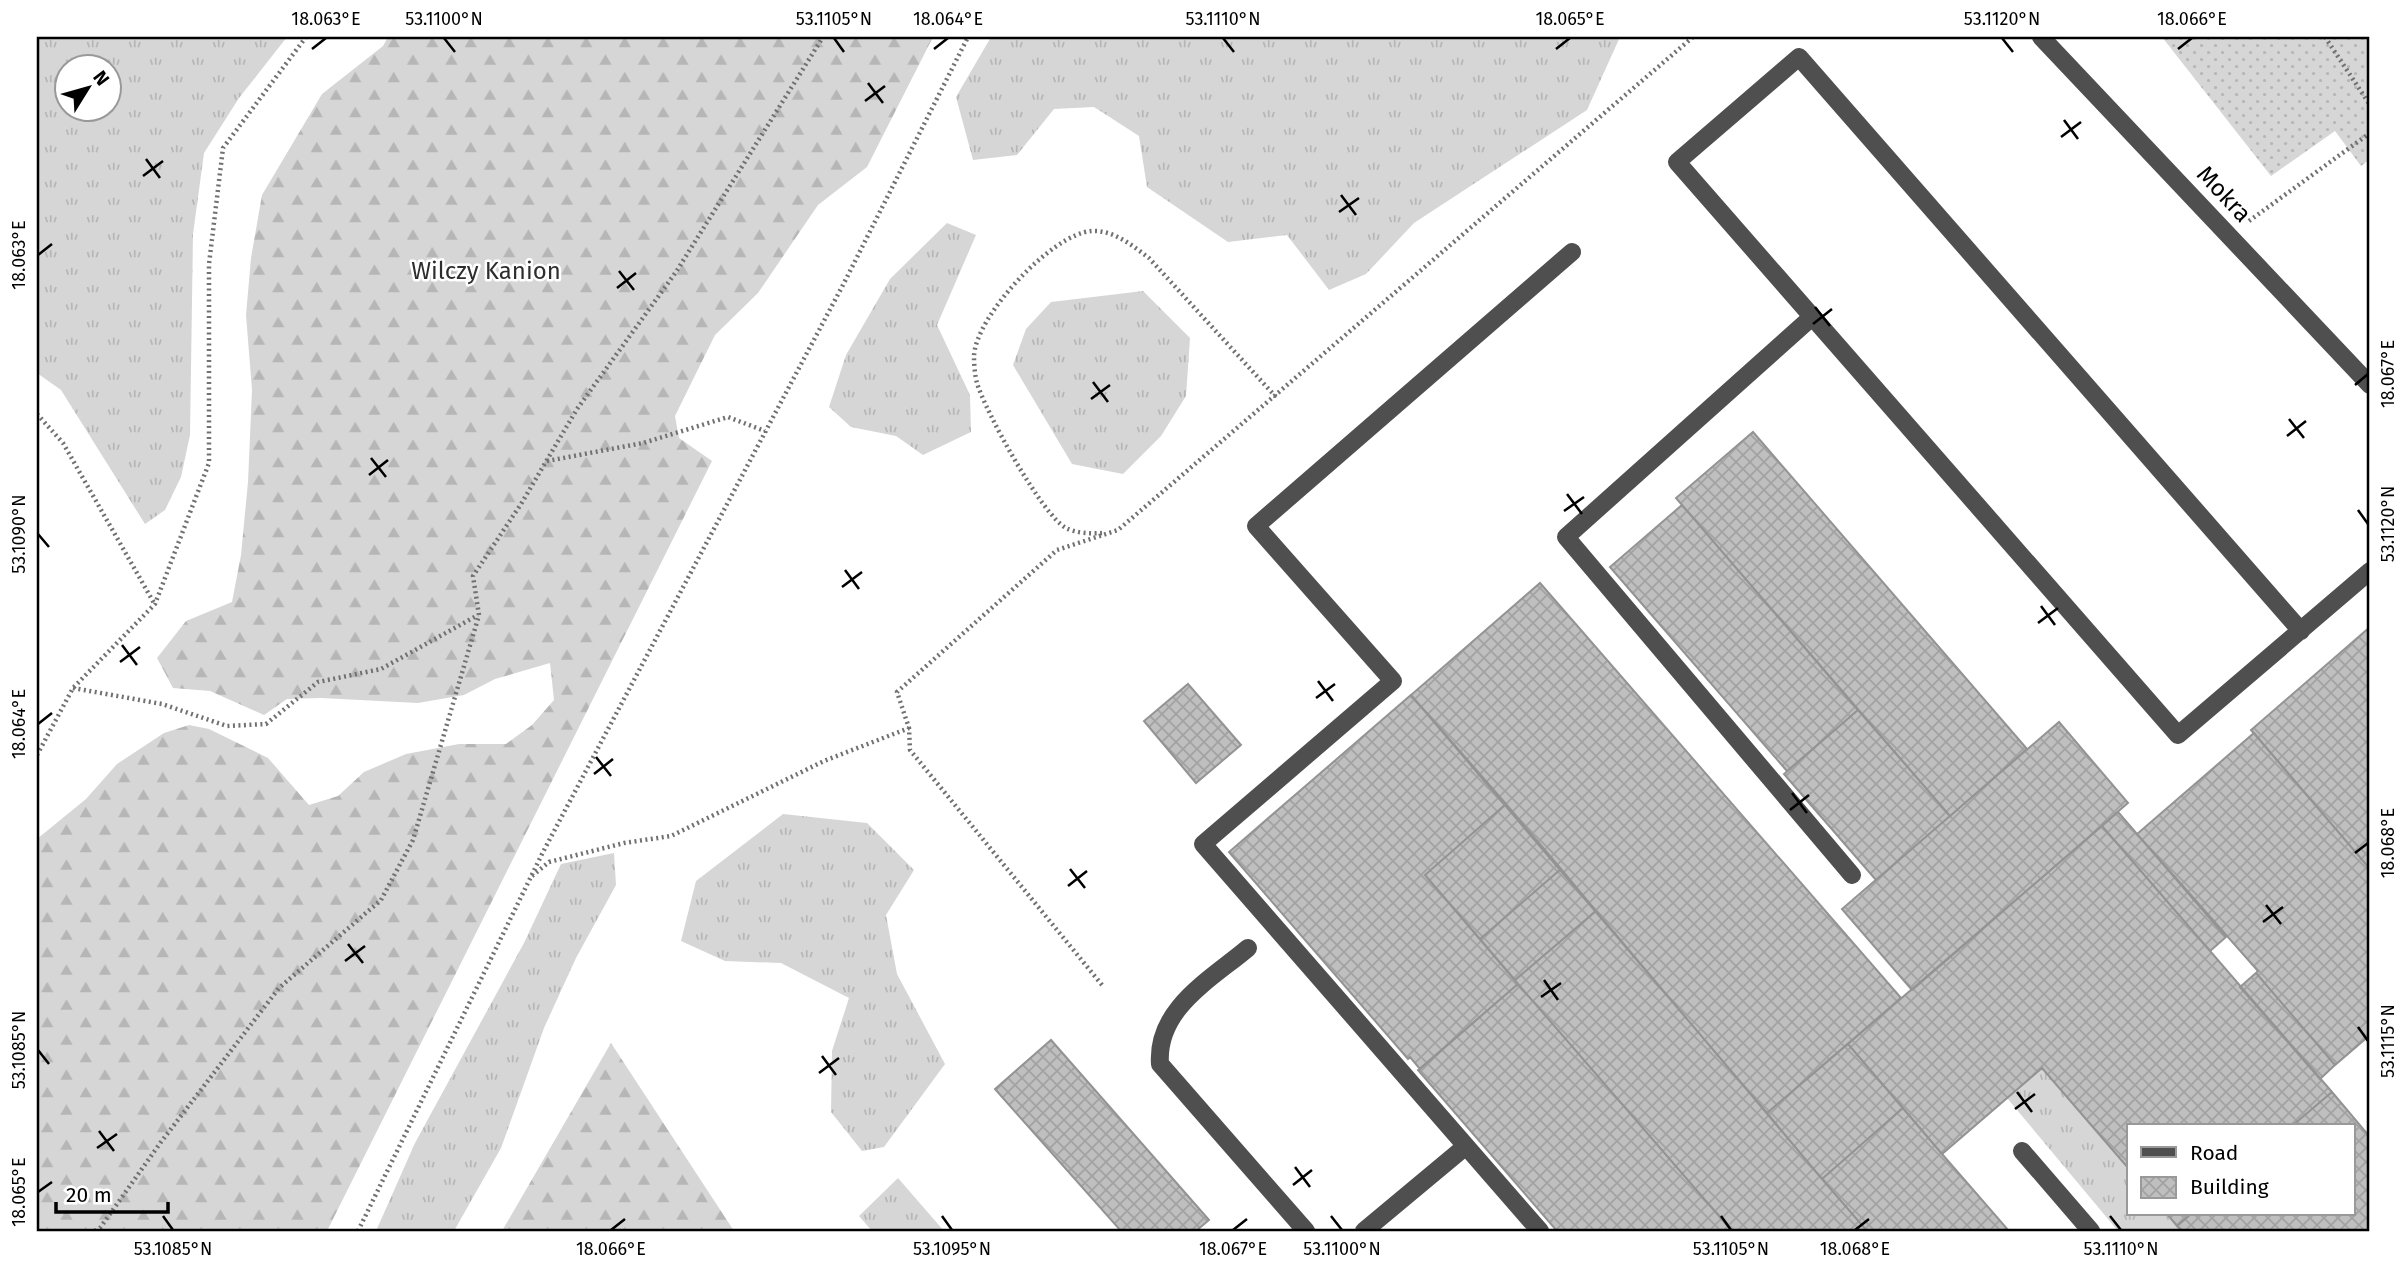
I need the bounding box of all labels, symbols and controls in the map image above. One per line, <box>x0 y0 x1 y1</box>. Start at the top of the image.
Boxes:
text: 18.063°E <box>291 8 361 30</box>
text: 53.1100°N <box>405 8 483 30</box>
text: 53.1105°N <box>796 8 872 30</box>
text: 18.064°E <box>913 8 983 30</box>
text: 53.1110°N <box>1185 8 1261 30</box>
text: 18.065°E <box>1535 8 1605 30</box>
text: 53.1120°N <box>1964 8 2040 30</box>
text: 18.066°E <box>2157 8 2227 30</box>
north arrow <box>52 52 122 122</box>
text: N <box>88 66 114 90</box>
street label: Mokra <box>2191 160 2257 228</box>
text: 18.063°E <box>8 220 30 290</box>
park label: Wilczy Kanion <box>411 257 561 285</box>
text: 18.067°E <box>2377 340 2399 408</box>
text: 53.1120°N <box>2377 486 2399 562</box>
text: 53.1090°N <box>8 494 30 574</box>
text: 18.064°E <box>8 689 30 759</box>
text: 18.068°E <box>2377 808 2399 878</box>
text: 53.1115°N <box>2377 1004 2399 1078</box>
text: 53.1085°N <box>8 1011 30 1089</box>
legend <box>2127 1124 2354 1216</box>
text: Road <box>2190 1140 2238 1166</box>
text: 18.065°E <box>8 1157 30 1227</box>
scale bar <box>56 1170 168 1214</box>
text: Building <box>2190 1174 2269 1200</box>
text: 20 m <box>66 1182 112 1208</box>
text: 53.1085°N <box>134 1238 212 1260</box>
text: 18.066°E <box>576 1238 646 1260</box>
text: 53.1095°N <box>913 1238 991 1260</box>
text: 18.067°E <box>1199 1238 1267 1260</box>
text: 53.1100°N <box>1303 1238 1381 1260</box>
text: 53.1105°N <box>1693 1238 1769 1260</box>
text: 18.068°E <box>1820 1238 1890 1260</box>
text: 53.1110°N <box>2083 1238 2159 1260</box>

